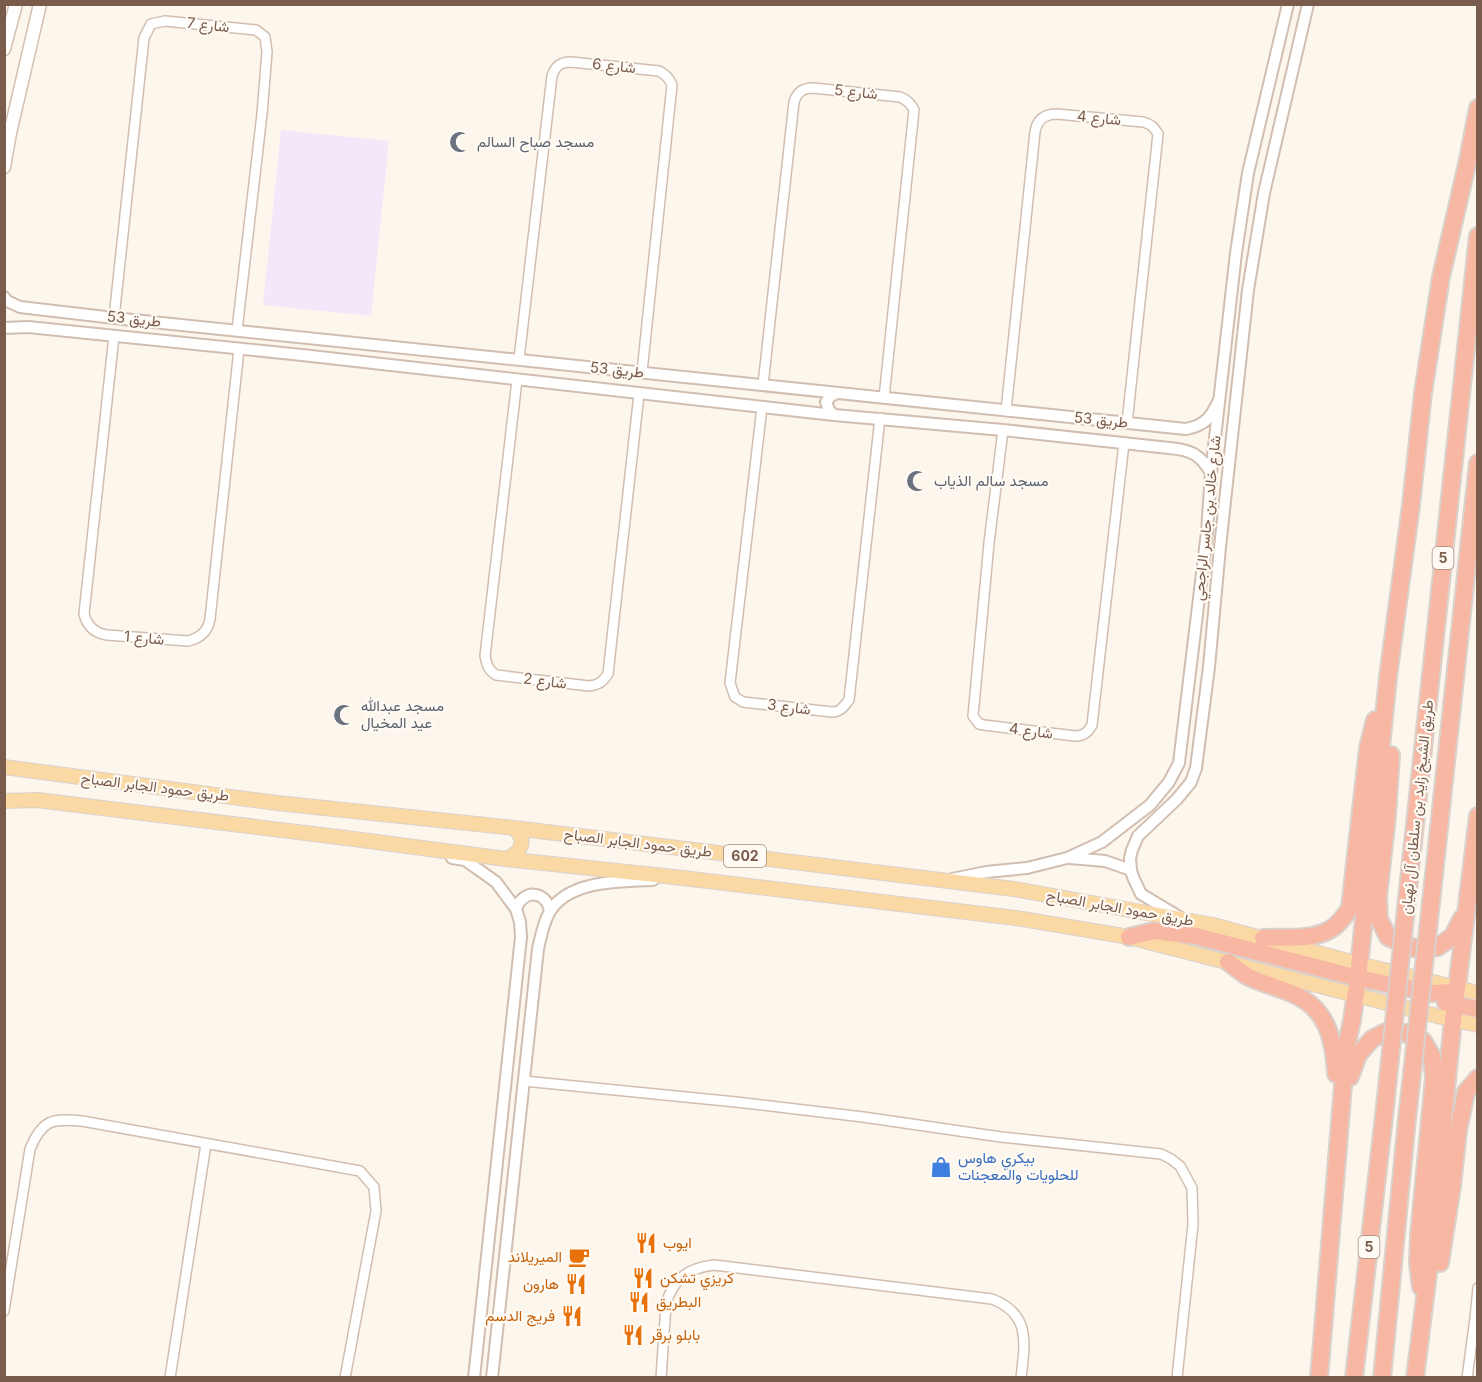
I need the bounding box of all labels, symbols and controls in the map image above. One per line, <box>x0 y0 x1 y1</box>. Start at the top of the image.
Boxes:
street label: شارع 7 <box>186 13 231 38</box>
street label: شارع 6 <box>591 54 637 79</box>
street label: شارع 5 <box>833 80 879 105</box>
street label: شارع 4 <box>1076 106 1122 131</box>
mosque icon: مسجد صباح السالم <box>448 130 472 154</box>
place label: مسجد صباح السالم <box>477 132 594 153</box>
street label: طريق 53 <box>106 306 162 332</box>
street label: طريق 53 <box>589 357 645 383</box>
street label: طريق 53 <box>1073 407 1129 433</box>
street label: شارع خالد بن جاسر الراجحي <box>1188 434 1229 602</box>
mosque icon: مسجد سالم الذياب <box>905 469 929 493</box>
place label: مسجد سالم الذياب <box>934 471 1048 491</box>
road number: 5 <box>1432 547 1454 569</box>
street label: شارع 1 <box>123 626 165 651</box>
street label: شارع 2 <box>522 668 568 695</box>
street label: شارع 3 <box>766 694 812 721</box>
place label: مسجد عبدالله عيد المخيال <box>361 696 444 732</box>
street label: طريق الشيخ زايد بن سلطان آل نهيان <box>1396 698 1439 915</box>
mosque icon: مسجد عبدالله عيد المخيال <box>332 703 356 727</box>
street label: شارع 4 <box>1008 718 1054 745</box>
street label: طريق حمود الجابر الصباح <box>80 768 230 807</box>
street label: طريق حمود الجابر الصباح <box>563 824 713 863</box>
road number: 602 <box>724 845 766 867</box>
street label: طريق حمود الجابر الصباح <box>1045 885 1195 932</box>
place label: بيكري هاوس للحلويات والمعجنات <box>958 1148 1079 1184</box>
shop icon: بيكري هاوس للحلويات والمعجنات <box>929 1155 953 1179</box>
restaurant icon: ايوب <box>634 1231 658 1255</box>
place label: ايوب <box>663 1233 692 1252</box>
road number: 5 <box>1358 1236 1380 1258</box>
cafe icon: الميريلاند <box>567 1245 591 1269</box>
place label: الميريلاند <box>508 1247 562 1266</box>
restaurant icon: كريزي تشكن <box>631 1266 655 1290</box>
place label: كريزي تشكن <box>660 1268 734 1291</box>
restaurant icon: هارون <box>564 1272 588 1296</box>
place label: هارون <box>523 1274 559 1293</box>
restaurant icon: البطريق <box>627 1290 651 1314</box>
place label: البطريق <box>656 1292 701 1312</box>
restaurant icon: فريج الدسم <box>560 1304 584 1328</box>
place label: فريج الدسم <box>485 1306 555 1327</box>
restaurant icon: بابلو برقر <box>621 1323 645 1347</box>
place label: بابلو برقر <box>649 1325 700 1344</box>

